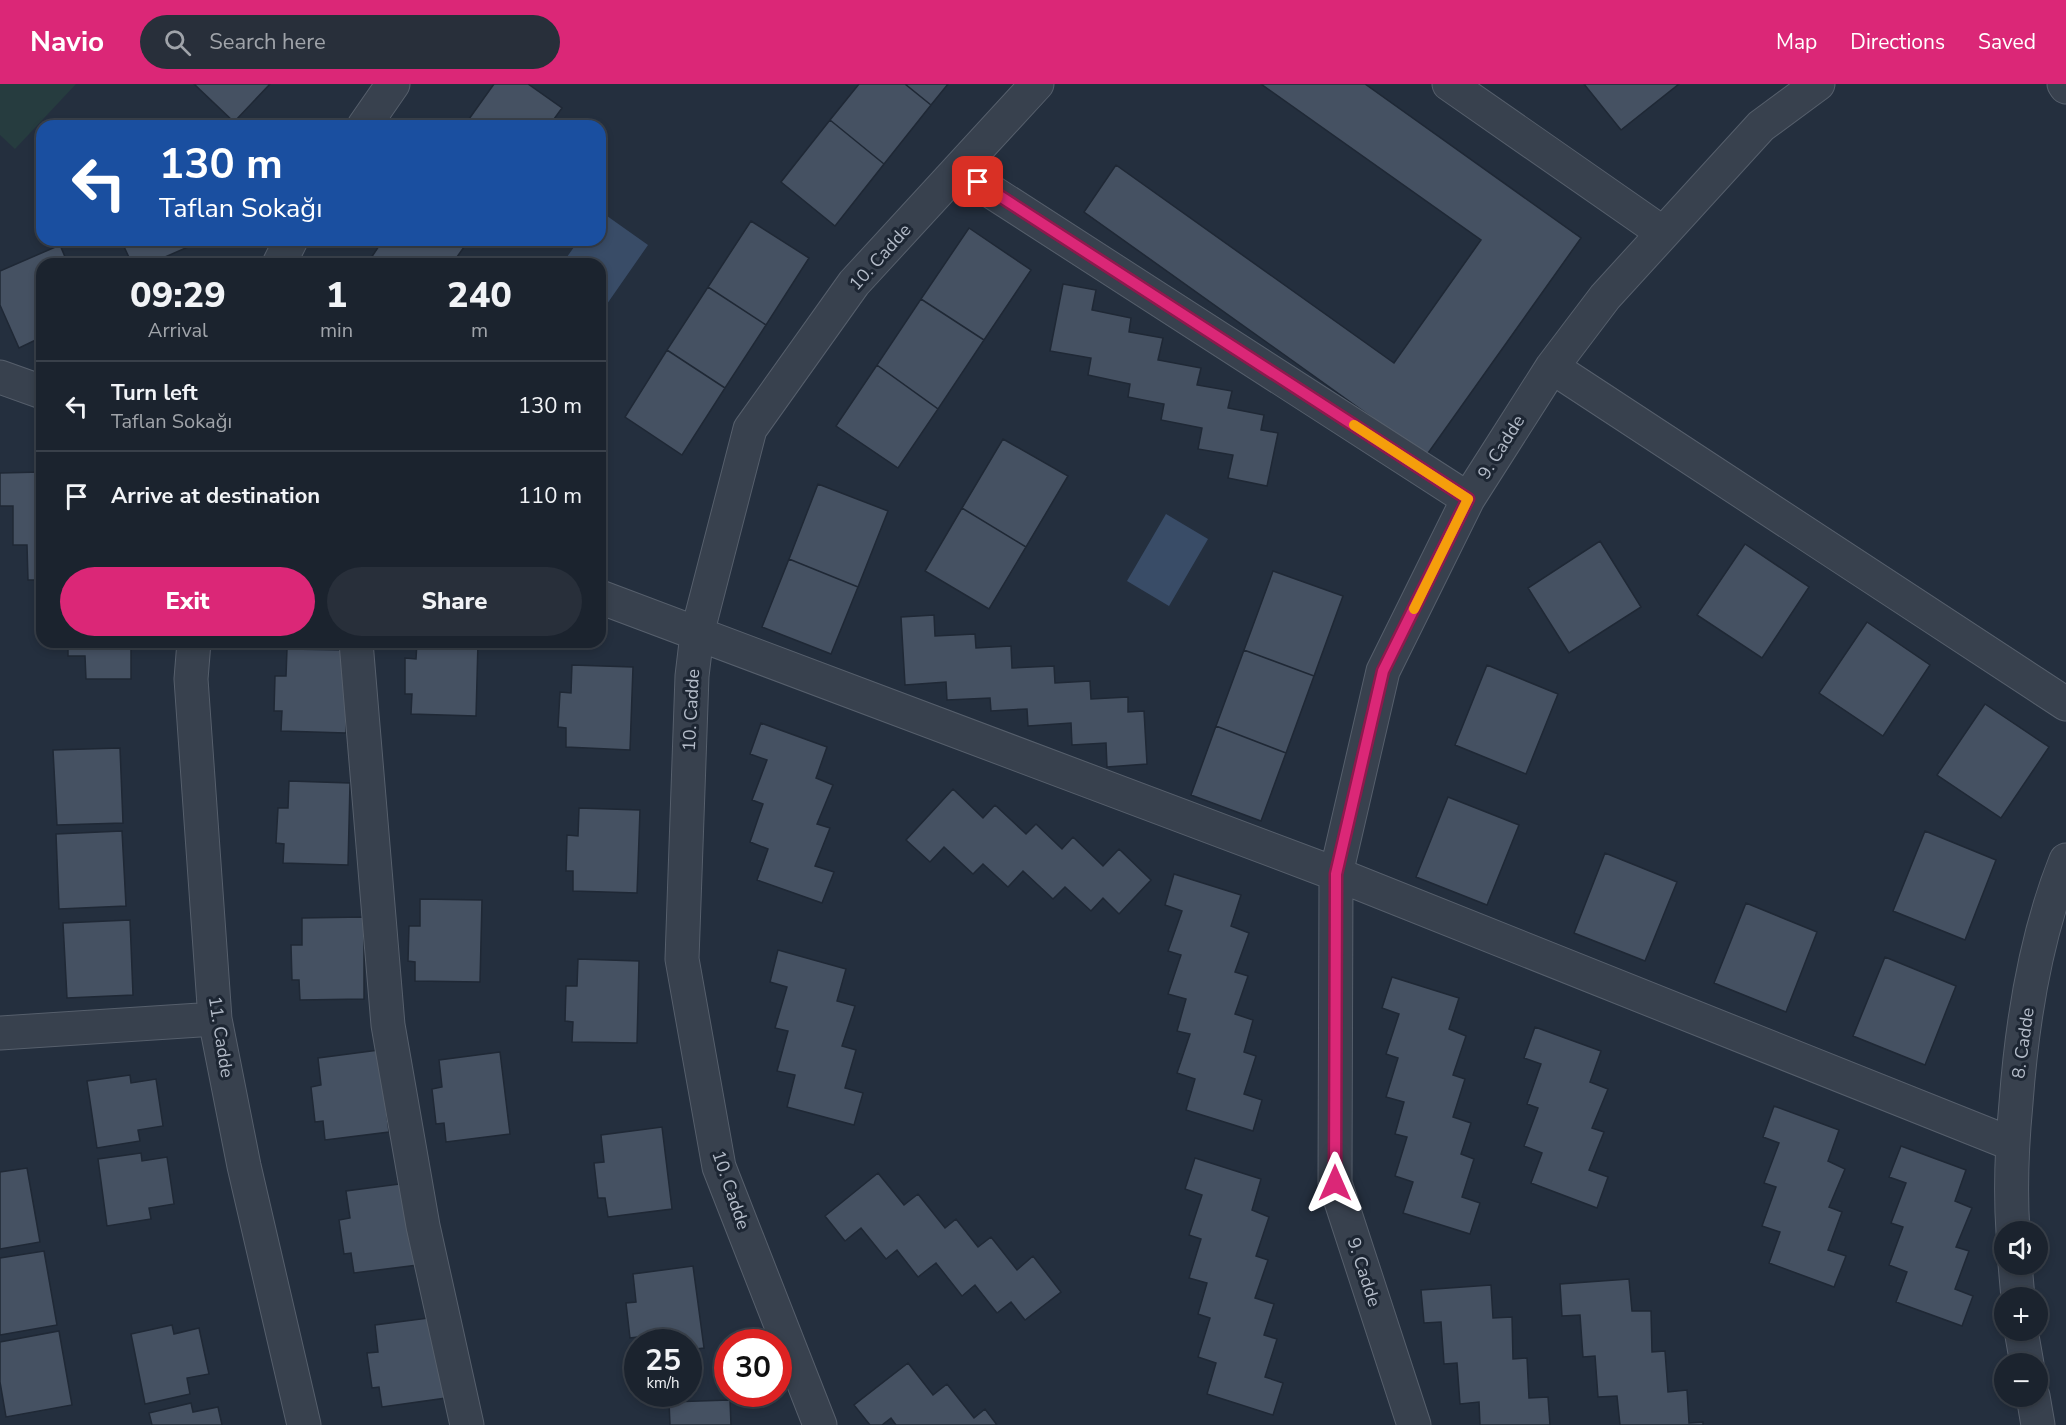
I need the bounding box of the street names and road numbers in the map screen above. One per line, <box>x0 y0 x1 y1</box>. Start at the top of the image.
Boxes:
street label: 10. Cadde <box>844 218 916 296</box>
street label: 9. Cadde <box>1472 410 1530 484</box>
street label: 10. Cadde <box>677 668 705 752</box>
street label: 11. Cadde <box>203 994 239 1080</box>
street label: 8. Cadde <box>2006 1006 2040 1080</box>
street label: 10. Cadde <box>706 1147 756 1233</box>
street label: 9. Cadde <box>1342 1234 1386 1310</box>

